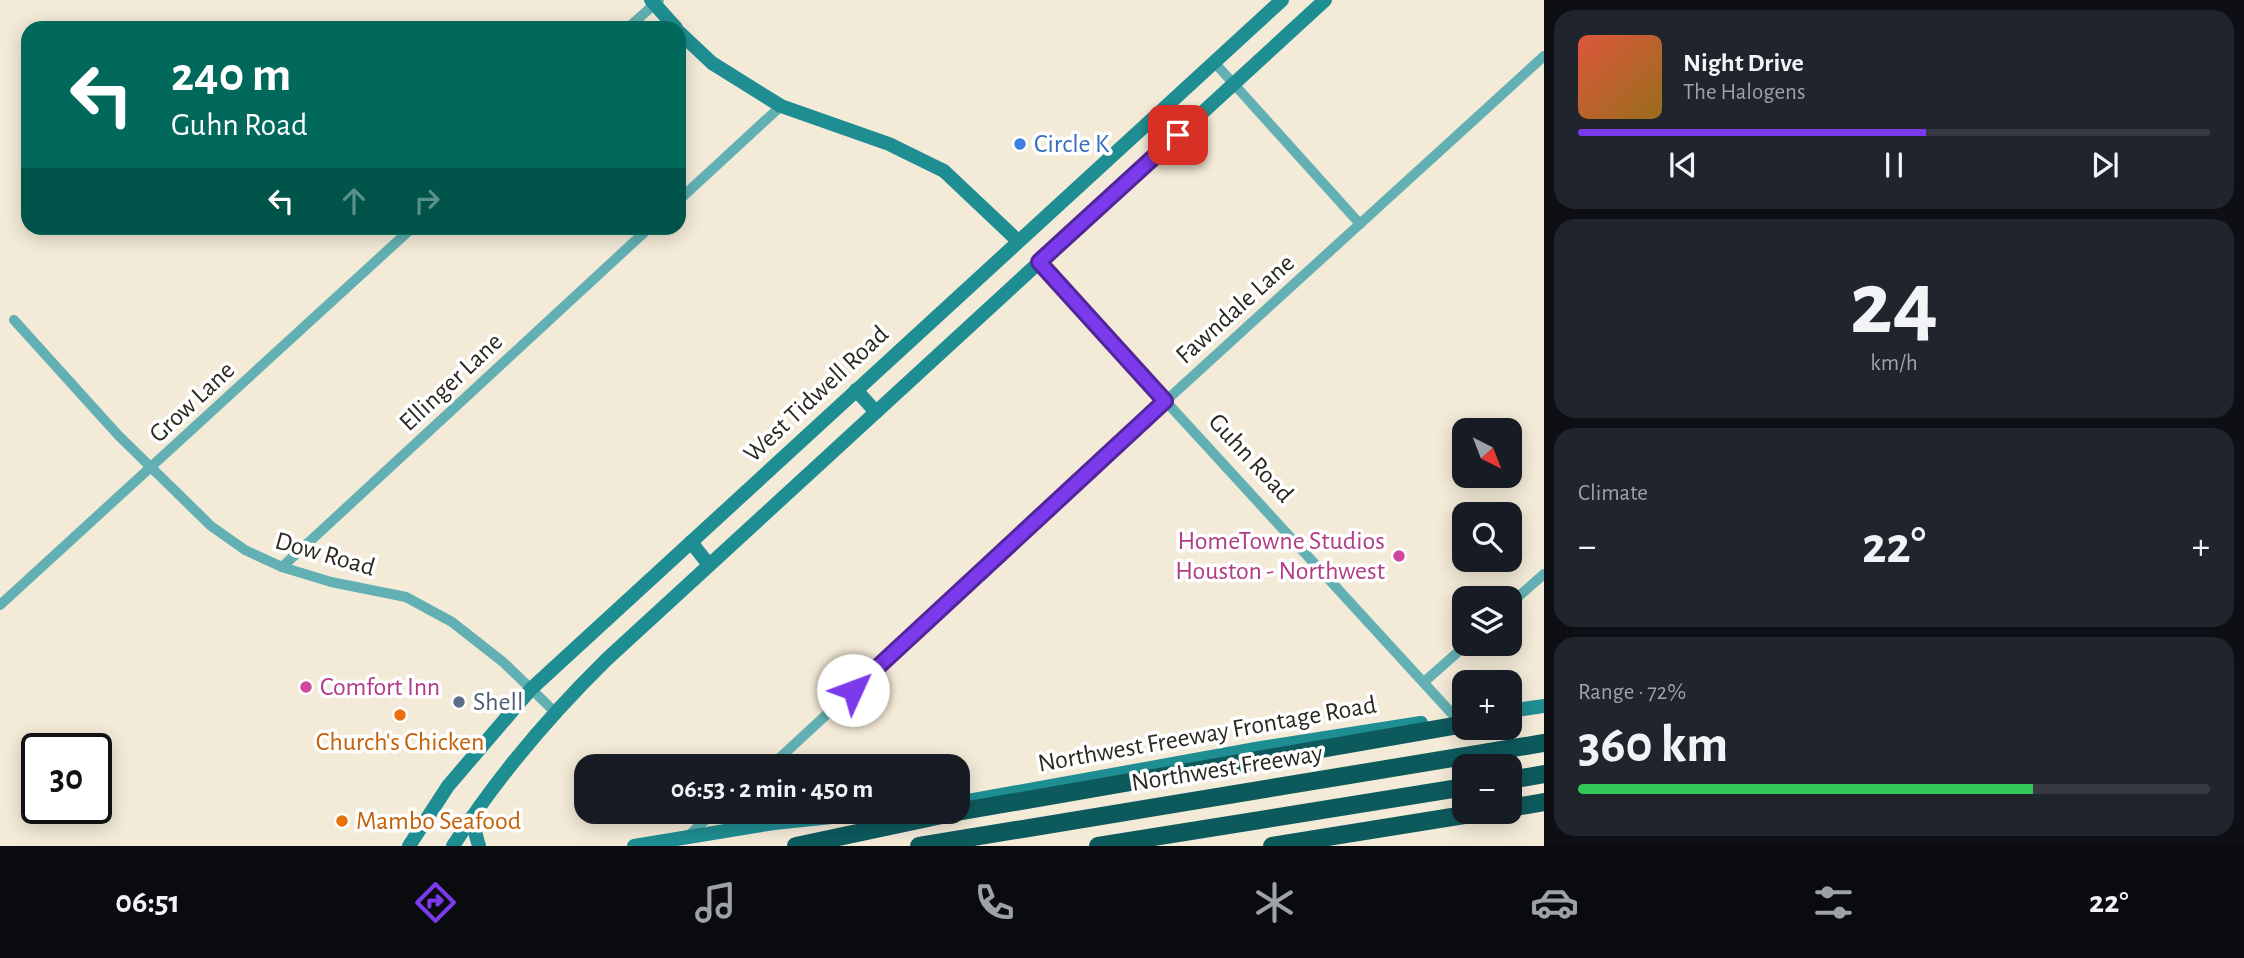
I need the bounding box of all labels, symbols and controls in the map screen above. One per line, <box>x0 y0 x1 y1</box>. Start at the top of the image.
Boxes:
icon: left <box>56 49 147 140</box>
text: Night Drive <box>1683 50 1804 76</box>
text: 240 m <box>171 51 291 100</box>
text: The Halogens <box>1683 81 1805 104</box>
pin <box>1148 105 1208 165</box>
text: Guhn Road <box>171 109 308 141</box>
icon: arrive <box>1159 116 1197 154</box>
place label: Circle K <box>1034 131 1110 157</box>
marker: Circle K <box>1012 136 1028 152</box>
icon: previous <box>1664 146 1702 184</box>
icon: pause <box>1875 146 1913 184</box>
icon: next <box>2086 146 2124 184</box>
icon: left <box>262 182 300 220</box>
icon: ahead <box>335 182 373 220</box>
icon: right <box>408 182 446 220</box>
street label: Fawndale Lane <box>1171 249 1299 369</box>
text: 24 <box>1850 259 1938 350</box>
street label: West Tidwell Road <box>739 321 893 467</box>
street label: Ellinger Lane <box>394 328 508 436</box>
text: km/h <box>1870 352 1918 375</box>
street label: Grow Lane <box>145 356 239 448</box>
street label: Guhn Road <box>1204 409 1298 507</box>
north arrow <box>1452 418 1522 488</box>
map controls <box>1452 418 1522 824</box>
text: Climate <box>1578 482 1648 505</box>
button: search <box>1452 502 1522 572</box>
text: 22° <box>1862 520 1926 572</box>
street label: Dow Road <box>272 527 378 581</box>
place label: HomeTowne Studios Houston - Northwest <box>1175 528 1385 584</box>
text: − <box>1578 528 1596 566</box>
text: + <box>2192 528 2210 566</box>
marker: HomeTowne Studios Houston - Northwest <box>1391 548 1407 564</box>
button: layers <box>1452 586 1522 656</box>
position arrow <box>816 653 890 727</box>
button: + <box>1452 670 1522 740</box>
place label: Comfort Inn <box>320 674 440 700</box>
marker: Comfort Inn <box>298 679 314 695</box>
text: Range · 72% <box>1578 681 1686 704</box>
place label: Shell <box>473 689 523 715</box>
street label: Northwest Freeway Frontage Road <box>1035 689 1379 779</box>
marker: Shell <box>451 694 467 710</box>
marker: Church's Chicken <box>392 707 408 723</box>
text: 360 km <box>1578 719 1728 771</box>
place label: Church's Chicken <box>316 729 484 755</box>
speed limit sign: 30 <box>21 733 112 824</box>
street label: Northwest Freeway <box>1129 737 1325 799</box>
button: − <box>1452 754 1522 824</box>
text: 06:53 · 2 min · 450 m <box>671 776 873 802</box>
place label: Mambo Seafood <box>356 808 521 834</box>
marker: Mambo Seafood <box>334 813 350 829</box>
icon: directions <box>411 878 460 927</box>
icon: music <box>691 878 740 927</box>
icon: phone <box>970 878 1019 927</box>
icon: climate <box>1250 878 1299 927</box>
icon: car <box>1530 878 1579 927</box>
icon: filters <box>1809 878 1858 927</box>
text: 06:51 <box>115 886 180 918</box>
text: 22° <box>2089 886 2129 918</box>

